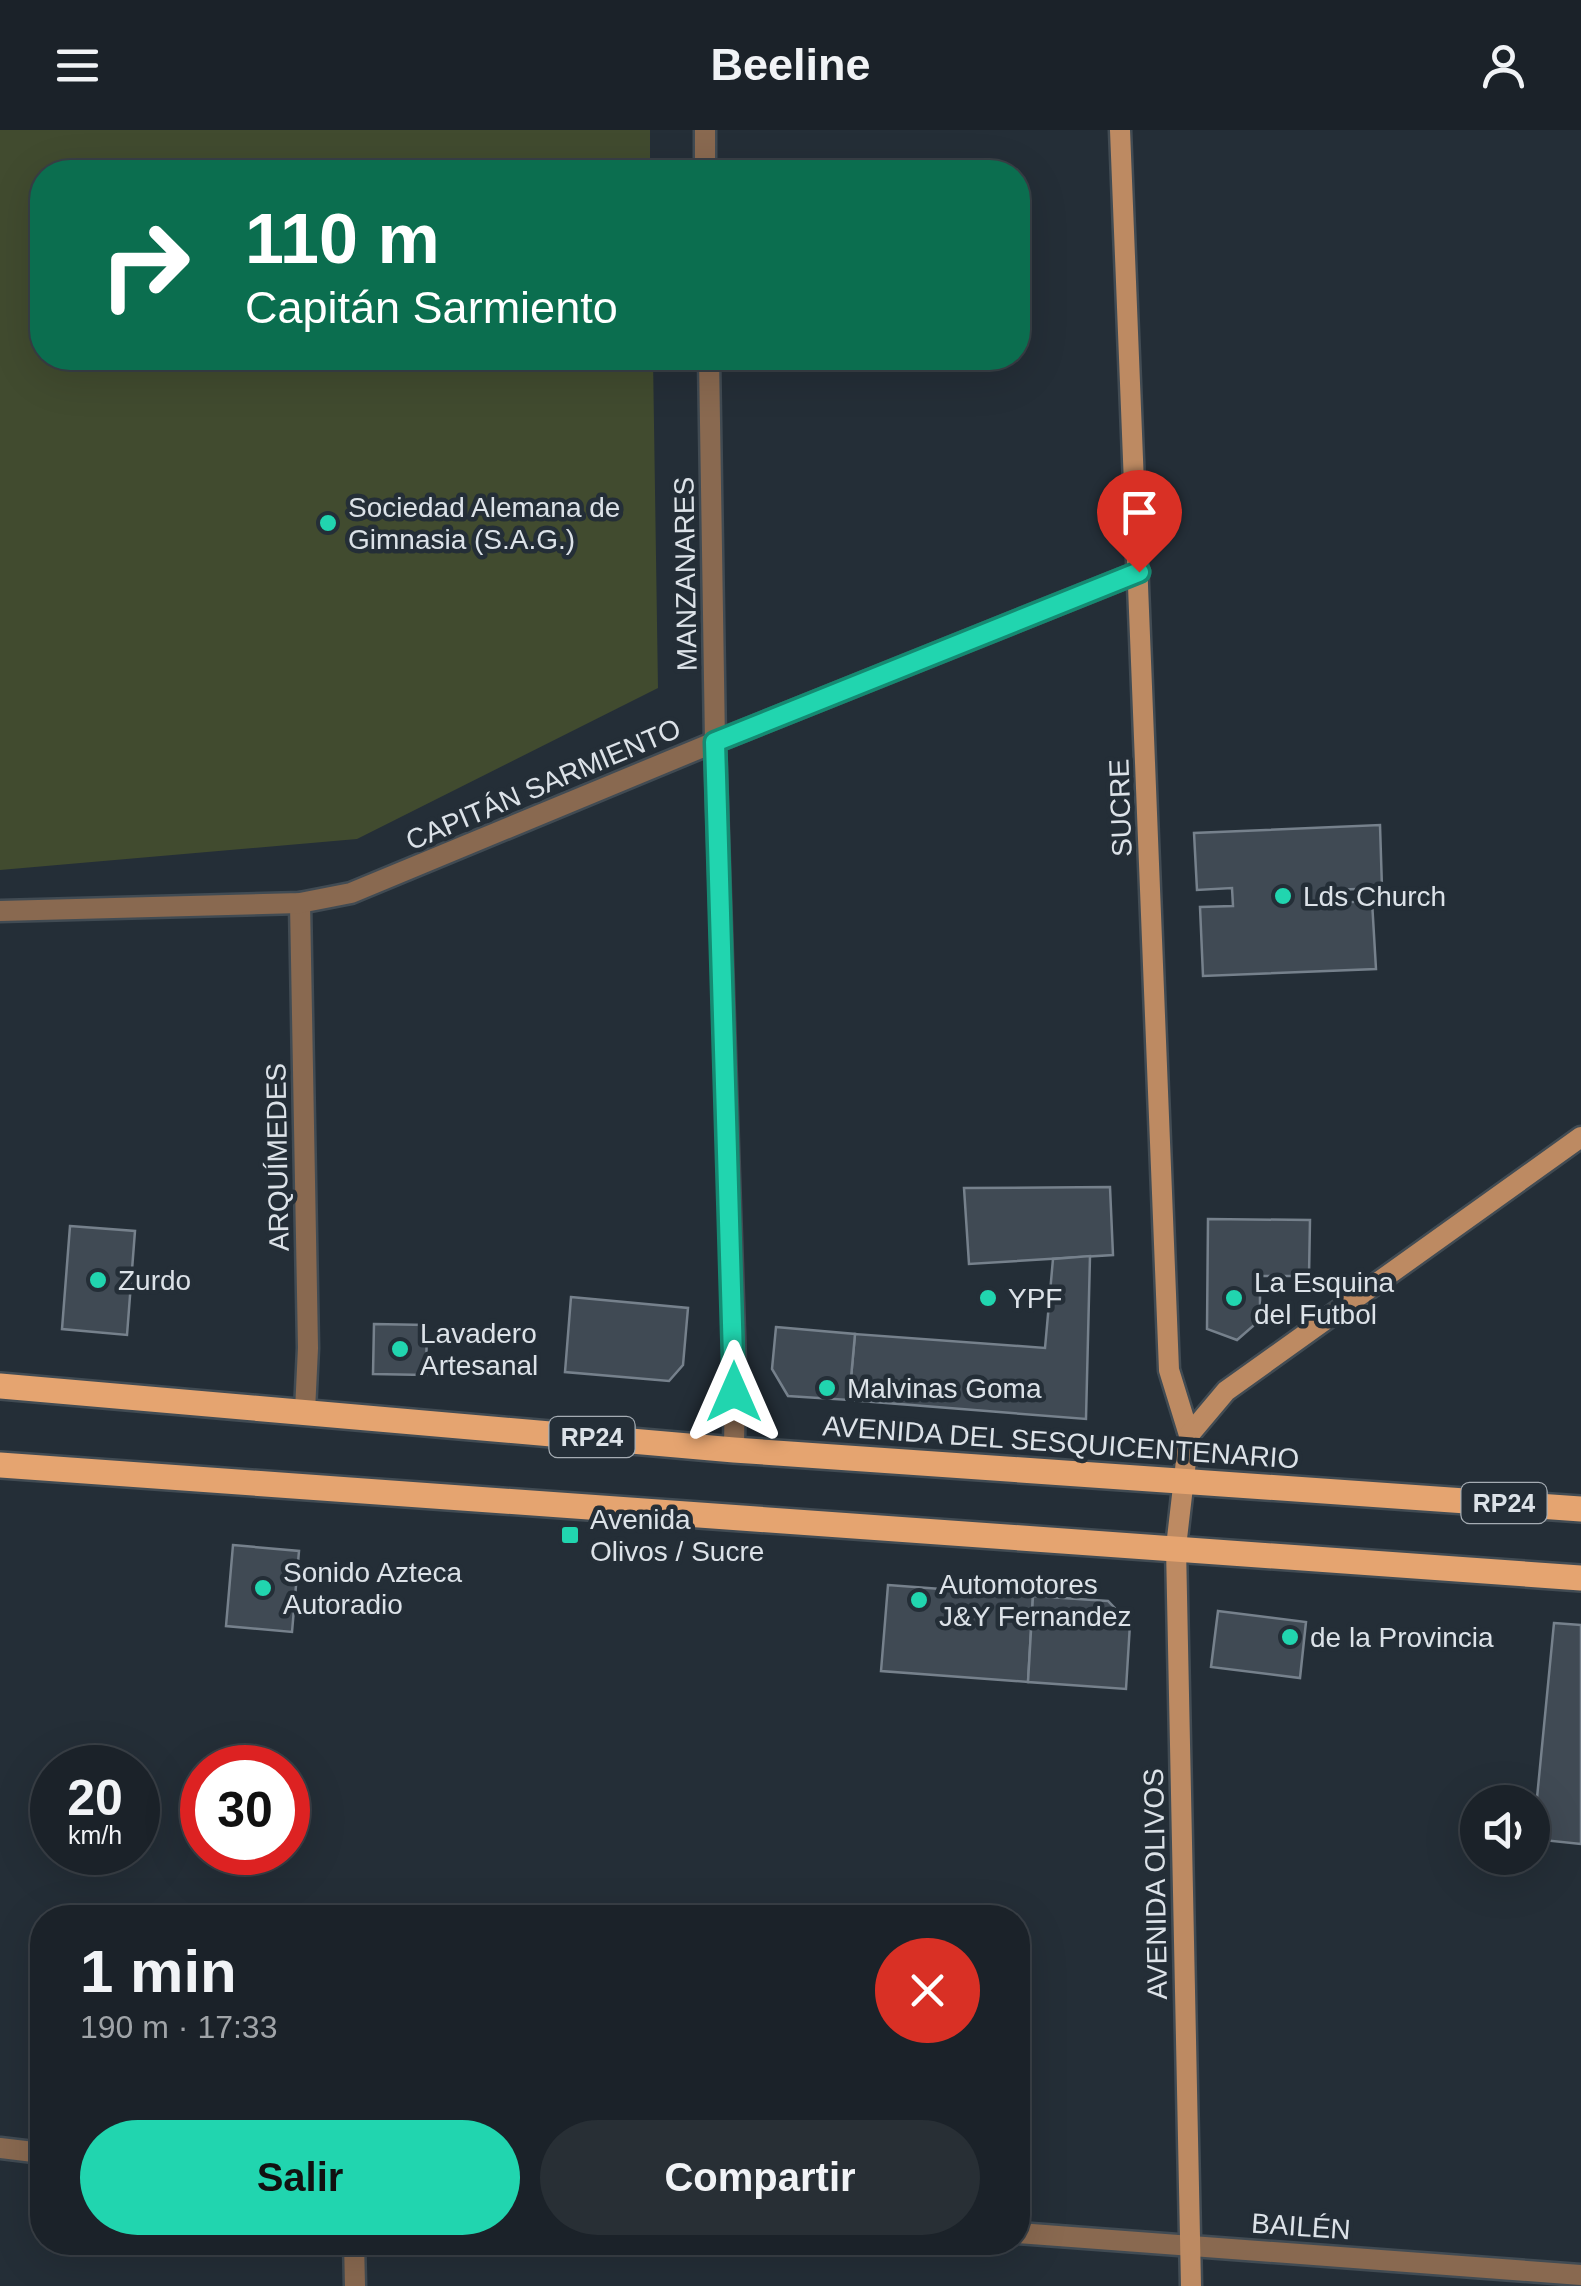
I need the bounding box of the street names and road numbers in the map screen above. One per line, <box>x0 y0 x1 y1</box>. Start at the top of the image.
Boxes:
street label: MANZANARES <box>668 477 703 671</box>
street label: CAPITÁN SARMIENTO <box>401 713 685 856</box>
street label: SUCRE <box>1103 758 1138 858</box>
street label: ARQUÍMEDES <box>260 1063 295 1251</box>
street label: AVENIDA DEL SESQUICENTENARIO <box>822 1410 1300 1475</box>
road number: RP24 <box>550 1417 634 1457</box>
road number: RP24 <box>1462 1483 1546 1523</box>
street label: AVENIDA OLIVOS <box>1138 1768 1173 2000</box>
street label: BAILÉN <box>1250 2208 1352 2245</box>

